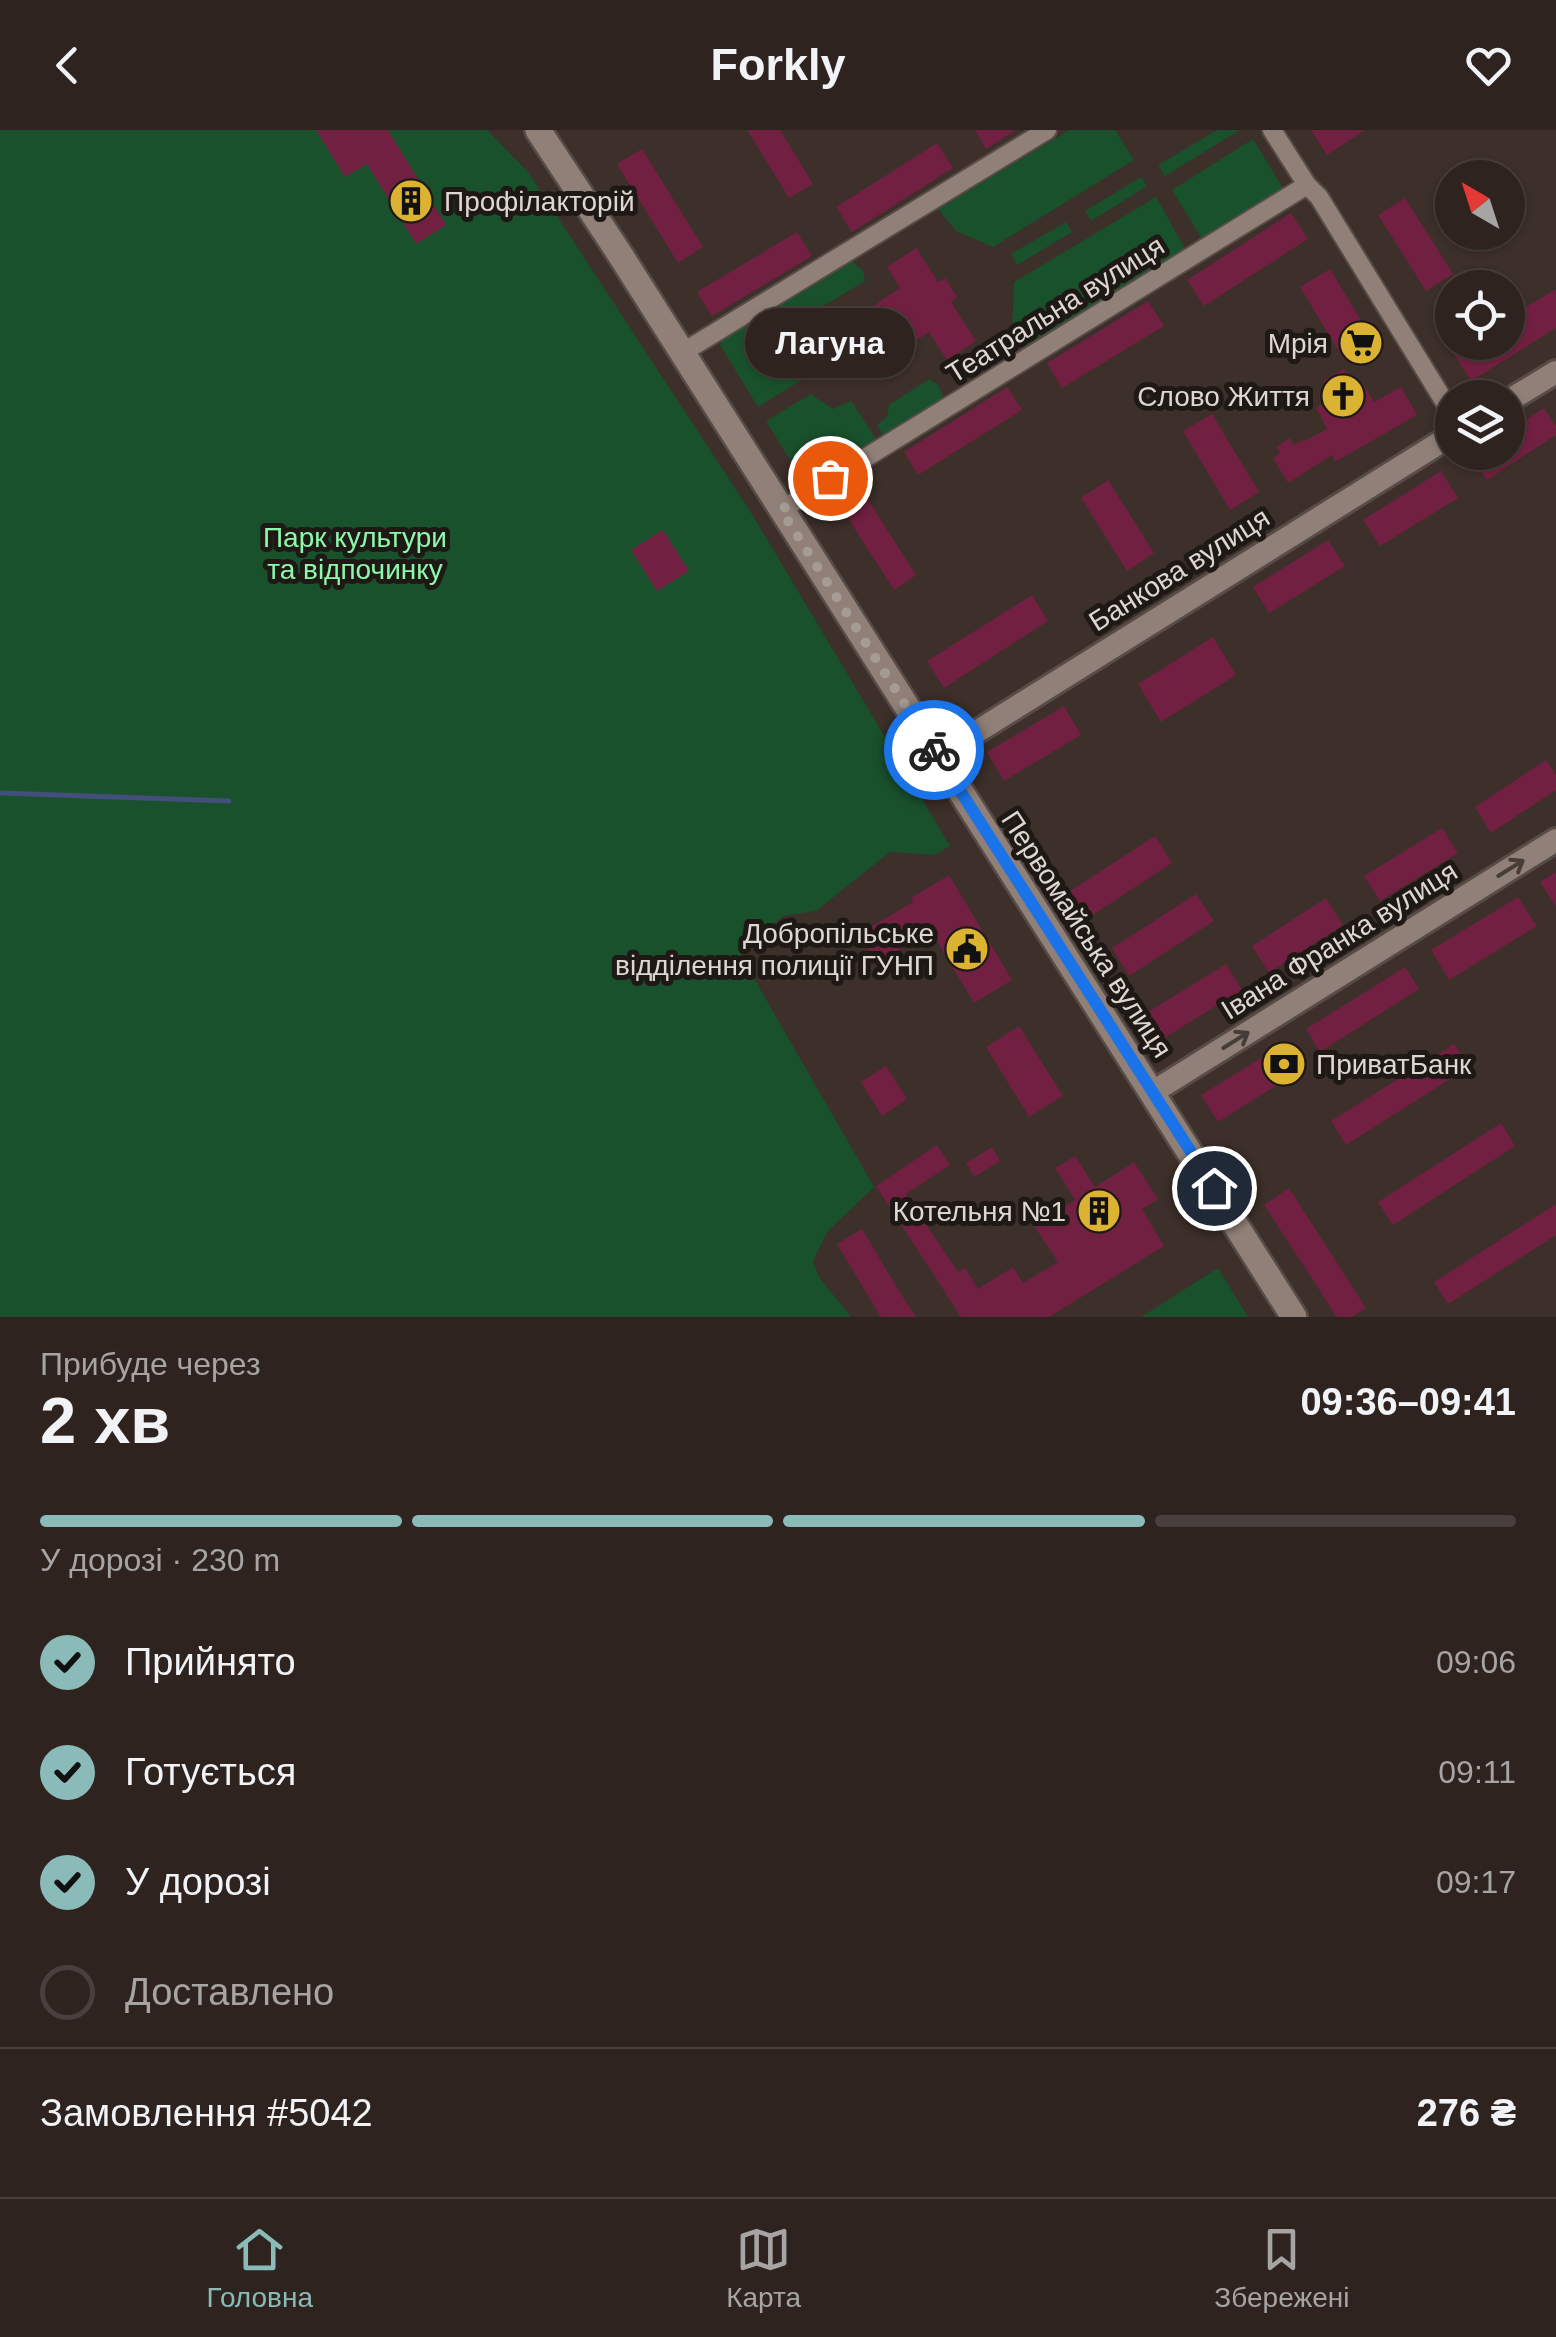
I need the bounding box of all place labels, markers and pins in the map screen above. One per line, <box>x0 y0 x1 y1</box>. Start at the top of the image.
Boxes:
building icon: Профілакторій <box>388 178 434 224</box>
place label: Профілакторій <box>444 186 635 217</box>
callout: Лагуна <box>745 308 915 378</box>
supermarket icon: Мрія <box>1338 320 1384 366</box>
place label: Мрія <box>1268 328 1328 359</box>
church icon: Слово Життя <box>1320 373 1366 419</box>
place label: Слово Життя <box>1137 381 1310 412</box>
pin <box>788 436 873 521</box>
place label: Добропільське відділення полиції ГУНП <box>615 918 934 981</box>
public building icon: Добропільське відділення полиції ГУНП <box>944 926 990 972</box>
bank icon: ПриватБанк <box>1261 1041 1307 1087</box>
place label: ПриватБанк <box>1316 1049 1472 1080</box>
pin <box>1172 1146 1257 1231</box>
building icon: Котельня №1 <box>1076 1188 1122 1234</box>
place label: Котельня №1 <box>893 1196 1066 1227</box>

